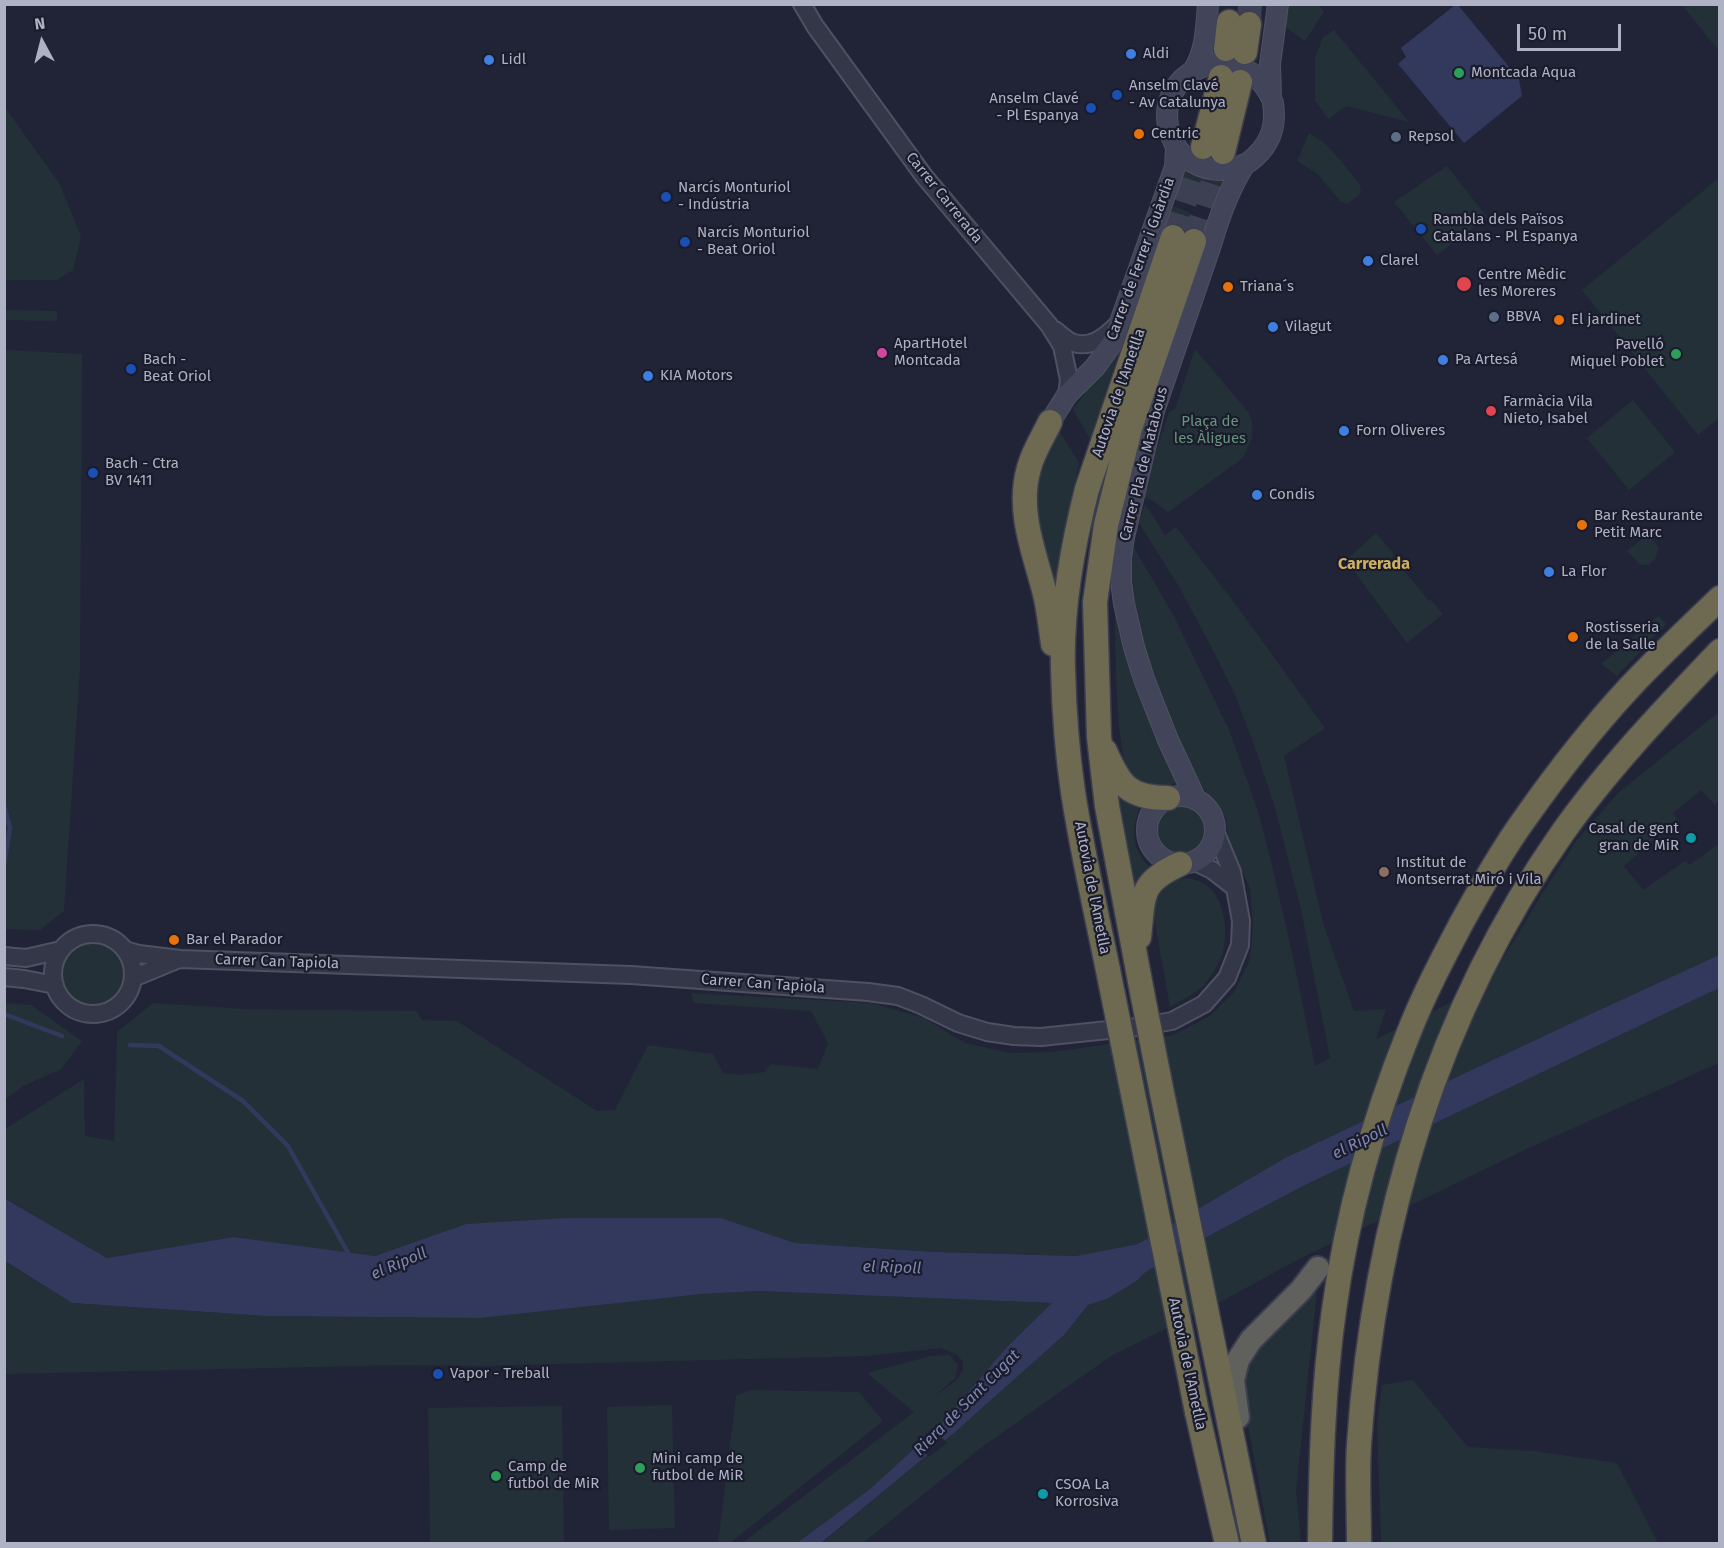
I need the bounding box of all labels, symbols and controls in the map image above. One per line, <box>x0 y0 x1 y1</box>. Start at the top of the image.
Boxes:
north arrow <box>12 12 72 72</box>
scale bar <box>1520 12 1624 50</box>
text: N <box>33 14 46 34</box>
text: 50 m <box>1528 23 1567 45</box>
place label: Aldi <box>1143 45 1169 63</box>
marker: Aldi <box>1124 47 1138 61</box>
place label: Lidl <box>501 51 526 69</box>
marker: Lidl <box>482 53 496 67</box>
place label: Montcada Aqua <box>1471 64 1576 82</box>
marker: Montcada Aqua <box>1452 66 1466 80</box>
place label: Anselm Clavé - Av Catalunya <box>1129 77 1226 112</box>
marker: Anselm Clavé - Av Catalunya <box>1110 88 1124 102</box>
place label: Anselm Clavé - Pl Espanya <box>989 90 1079 125</box>
marker: Anselm Clavé - Pl Espanya <box>1084 101 1098 115</box>
place label: Centric <box>1151 125 1199 143</box>
marker: Centric <box>1132 127 1146 141</box>
place label: Repsol <box>1408 128 1454 146</box>
marker: Repsol <box>1389 130 1403 144</box>
street label: Carrer Carrerada <box>902 149 986 247</box>
street label: Carrer de Ferrer i Guàrdia <box>1103 175 1179 343</box>
place label: Narcís Monturiol - Indústria <box>678 179 791 214</box>
marker: Narcís Monturiol - Indústria <box>659 190 673 204</box>
place label: Rambla dels Països Catalans - Pl Espanya <box>1433 211 1578 246</box>
marker: Rambla dels Països Catalans - Pl Espanya <box>1414 222 1428 236</box>
place label: Narcís Monturiol - Beat Oriol <box>697 224 810 259</box>
marker: Narcís Monturiol - Beat Oriol <box>678 235 692 249</box>
place label: Clarel <box>1380 252 1419 270</box>
marker: Clarel <box>1361 254 1375 268</box>
place label: Centre Mèdic les Moreres <box>1478 266 1566 301</box>
marker: Centre Mèdic les Moreres <box>1455 275 1473 293</box>
place label: Triana´s <box>1240 278 1294 296</box>
marker: Triana´s <box>1221 280 1235 294</box>
place label: BBVA <box>1506 308 1541 326</box>
marker: BBVA <box>1487 310 1501 324</box>
place label: El jardinet <box>1571 311 1641 329</box>
marker: El jardinet <box>1552 313 1566 327</box>
place label: Vilagut <box>1285 318 1332 336</box>
marker: Vilagut <box>1266 320 1280 334</box>
street label: Autovia de l'Ametlla <box>1089 326 1149 460</box>
place label: ApartHotel Montcada <box>894 335 967 370</box>
place label: Pavelló Miquel Poblet <box>1570 336 1664 371</box>
marker: ApartHotel Montcada <box>875 346 889 360</box>
marker: Pavelló Miquel Poblet <box>1669 347 1683 361</box>
place label: Bach - Beat Oriol <box>143 351 211 386</box>
place label: Pa Artesá <box>1455 351 1518 369</box>
marker: Pa Artesá <box>1436 353 1450 367</box>
marker: Bach - Beat Oriol <box>124 362 138 376</box>
place label: KIA Motors <box>660 367 733 385</box>
marker: KIA Motors <box>641 369 655 383</box>
street label: Carrer Pla de Matabous <box>1116 385 1172 543</box>
place label: Farmàcia Vila Nieto, Isabel <box>1503 393 1593 428</box>
marker: Farmàcia Vila Nieto, Isabel <box>1484 404 1498 418</box>
park label: Plaça de les Àligues <box>1174 413 1246 448</box>
place label: Forn Oliveres <box>1356 422 1445 440</box>
marker: Forn Oliveres <box>1337 424 1351 438</box>
place label: Bach - Ctra BV 1411 <box>105 455 179 490</box>
marker: Bach - Ctra BV 1411 <box>86 466 100 480</box>
place label: Condis <box>1269 486 1315 504</box>
marker: Condis <box>1250 488 1264 502</box>
place label: Bar Restaurante Petit Marc <box>1594 507 1703 542</box>
marker: Bar Restaurante Petit Marc <box>1575 518 1589 532</box>
district label: Carrerada <box>1338 555 1410 575</box>
place label: La Flor <box>1561 563 1607 581</box>
marker: La Flor <box>1542 565 1556 579</box>
place label: Rostisseria de la Salle <box>1585 619 1659 654</box>
marker: Rostisseria de la Salle <box>1566 630 1580 644</box>
street label: Autovia de l'Ametlla <box>1070 820 1114 956</box>
place label: Casal de gent gran de MiR <box>1588 820 1679 855</box>
marker: Casal de gent gran de MiR <box>1684 831 1698 845</box>
place label: Institut de Montserrat Miró i Vila <box>1396 854 1542 889</box>
marker: Institut de Montserrat Miró i Vila <box>1377 865 1391 879</box>
place label: Bar el Parador <box>186 931 283 949</box>
marker: Bar el Parador <box>167 933 181 947</box>
street label: Carrer Can Tapiola <box>215 951 339 973</box>
street label: Carrer Can Tapiola <box>700 971 826 997</box>
water label: el Ripoll <box>1329 1120 1391 1164</box>
water label: el Ripoll <box>368 1244 430 1284</box>
water label: el Ripoll <box>862 1257 922 1279</box>
street label: Autovia de l'Ametlla <box>1164 1296 1210 1432</box>
water label: Riera de Sant Cugat <box>910 1346 1024 1460</box>
place label: Vapor - Treball <box>450 1365 550 1383</box>
marker: Vapor - Treball <box>431 1367 445 1381</box>
place label: Mini camp de futbol de MiR <box>652 1450 743 1485</box>
place label: Camp de futbol de MiR <box>508 1458 599 1493</box>
marker: Mini camp de futbol de MiR <box>633 1461 647 1475</box>
marker: Camp de futbol de MiR <box>489 1469 503 1483</box>
place label: CSOA La Korrosiva <box>1055 1476 1119 1511</box>
marker: CSOA La Korrosiva <box>1036 1487 1050 1501</box>

